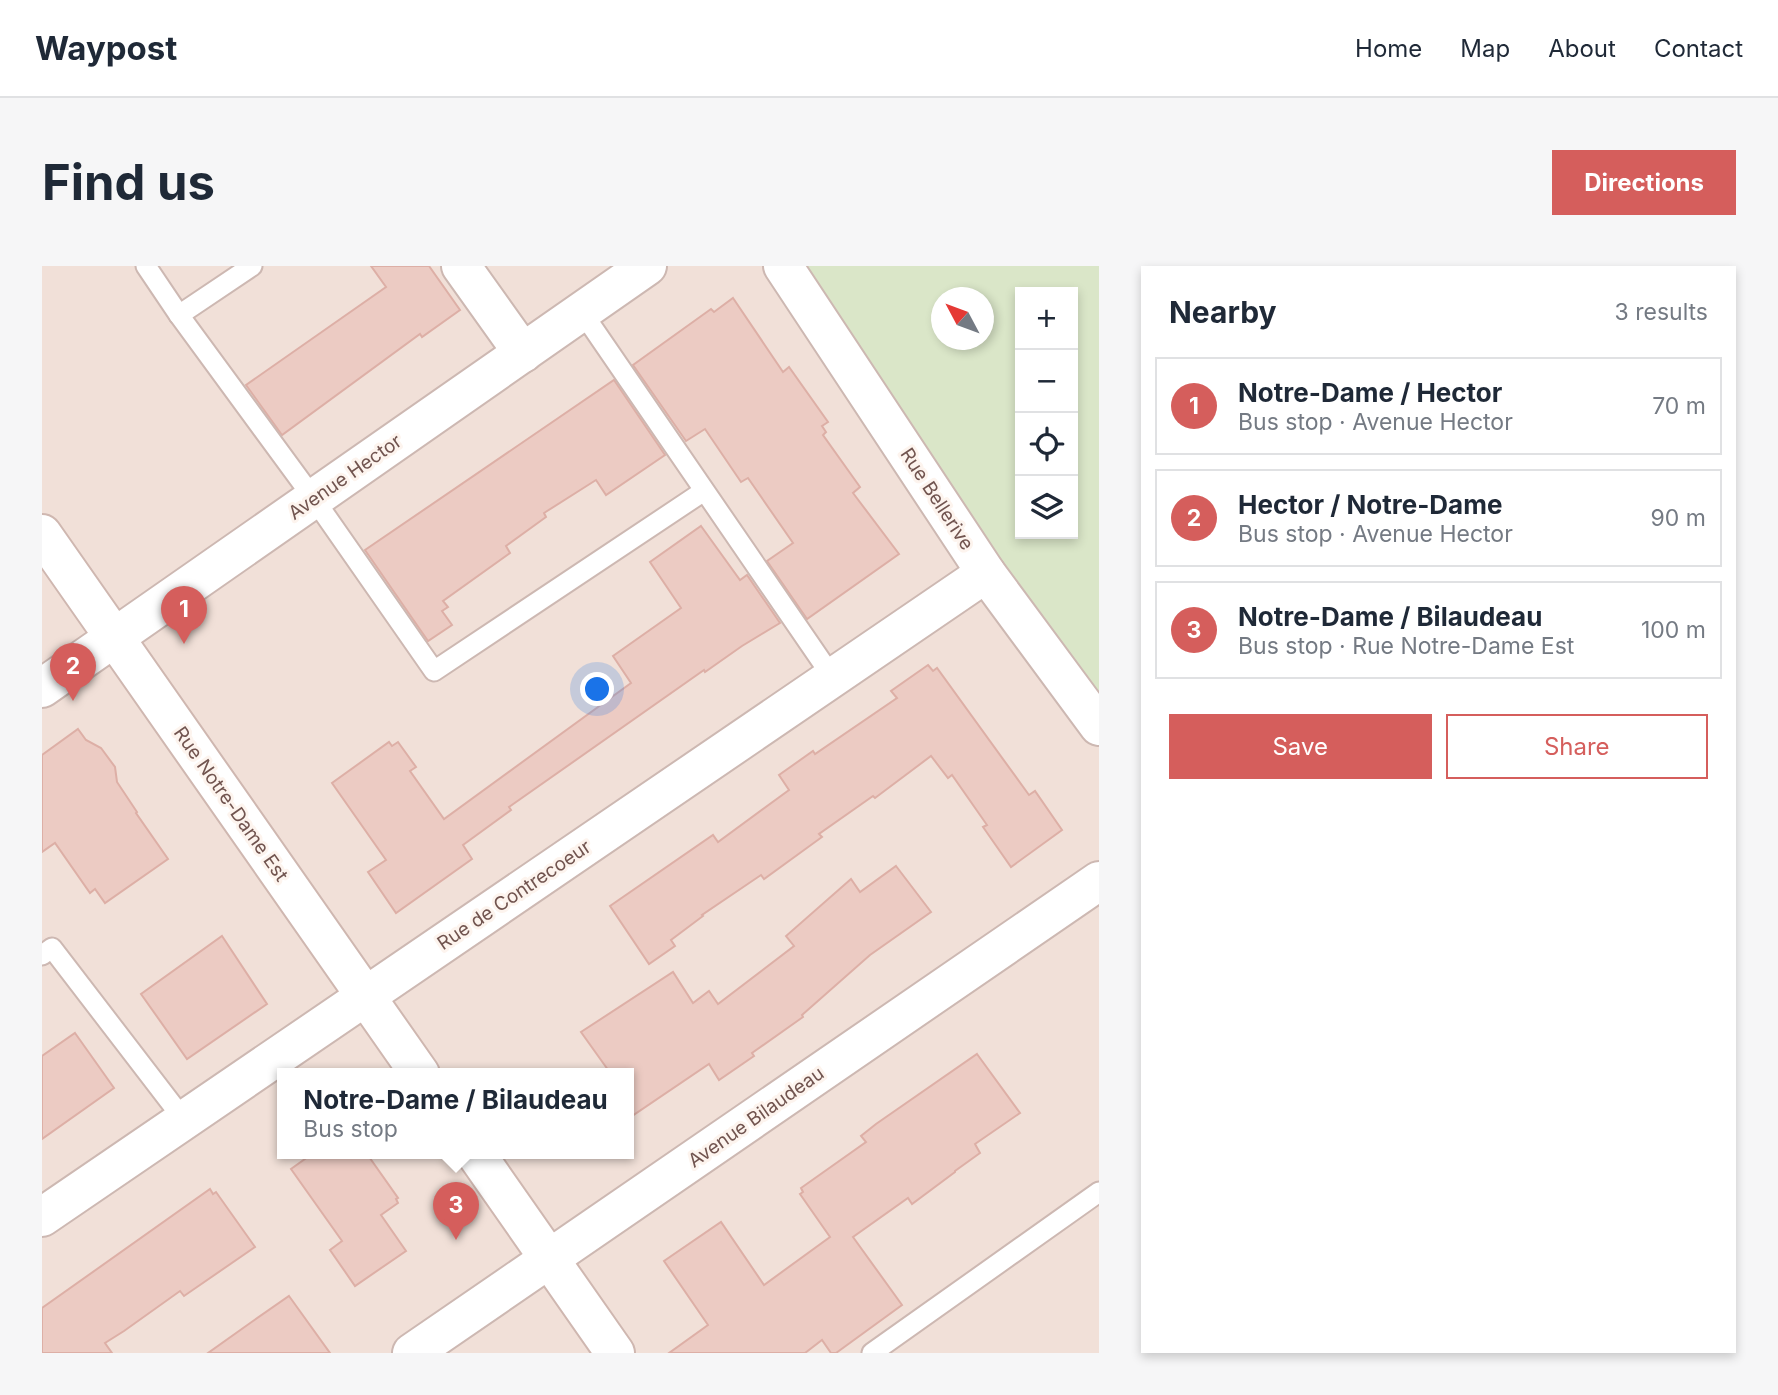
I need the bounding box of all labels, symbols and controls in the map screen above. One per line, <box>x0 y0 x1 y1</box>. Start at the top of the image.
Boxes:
text: Waypost <box>35 28 177 68</box>
text: Home <box>1355 34 1422 63</box>
text: Map <box>1460 34 1510 63</box>
text: About <box>1548 34 1616 63</box>
text: Contact <box>1654 34 1743 63</box>
button: Directions <box>1552 150 1736 215</box>
text: Find us <box>42 153 215 212</box>
north arrow <box>931 287 994 350</box>
map controls <box>1015 287 1078 539</box>
button: + <box>1015 287 1078 350</box>
text: Nearby <box>1169 294 1277 330</box>
text: 3 results <box>1615 298 1708 326</box>
button: − <box>1015 350 1078 413</box>
text: Notre-Dame / Hector <box>1238 377 1502 408</box>
text: 1 <box>1189 392 1199 420</box>
text: 70 m <box>1652 392 1706 420</box>
text: Bus stop · Avenue Hector <box>1238 408 1513 436</box>
button: locate <box>1015 413 1078 476</box>
street label: Avenue Hector <box>284 430 406 524</box>
street label: Rue Bellerive <box>895 444 979 554</box>
button: layers <box>1015 476 1078 539</box>
text: Hector / Notre-Dame <box>1238 489 1502 520</box>
text: 2 <box>1187 504 1201 532</box>
text: 90 m <box>1651 504 1706 532</box>
text: Bus stop · Avenue Hector <box>1238 520 1513 548</box>
pin: 1 <box>161 586 207 644</box>
text: Notre-Dame / Bilaudeau <box>1238 601 1542 632</box>
text: 3 <box>1187 616 1201 644</box>
text: 100 m <box>1641 616 1706 644</box>
text: Bus stop · Rue Notre-Dame Est <box>1238 632 1574 660</box>
pin: 2 <box>50 643 96 701</box>
your location <box>580 672 614 706</box>
button: Save <box>1169 714 1432 779</box>
button: Share <box>1446 714 1708 779</box>
street label: Rue Notre-Dame Est <box>169 722 293 886</box>
street label: Rue de Contrecoeur <box>433 835 595 955</box>
street label: Avenue Bilaudeau <box>684 1062 828 1172</box>
popup <box>277 1068 634 1159</box>
text: Notre-Dame / Bilaudeau <box>303 1084 608 1115</box>
text: Bus stop <box>303 1115 398 1143</box>
pin: 3 <box>433 1182 479 1240</box>

